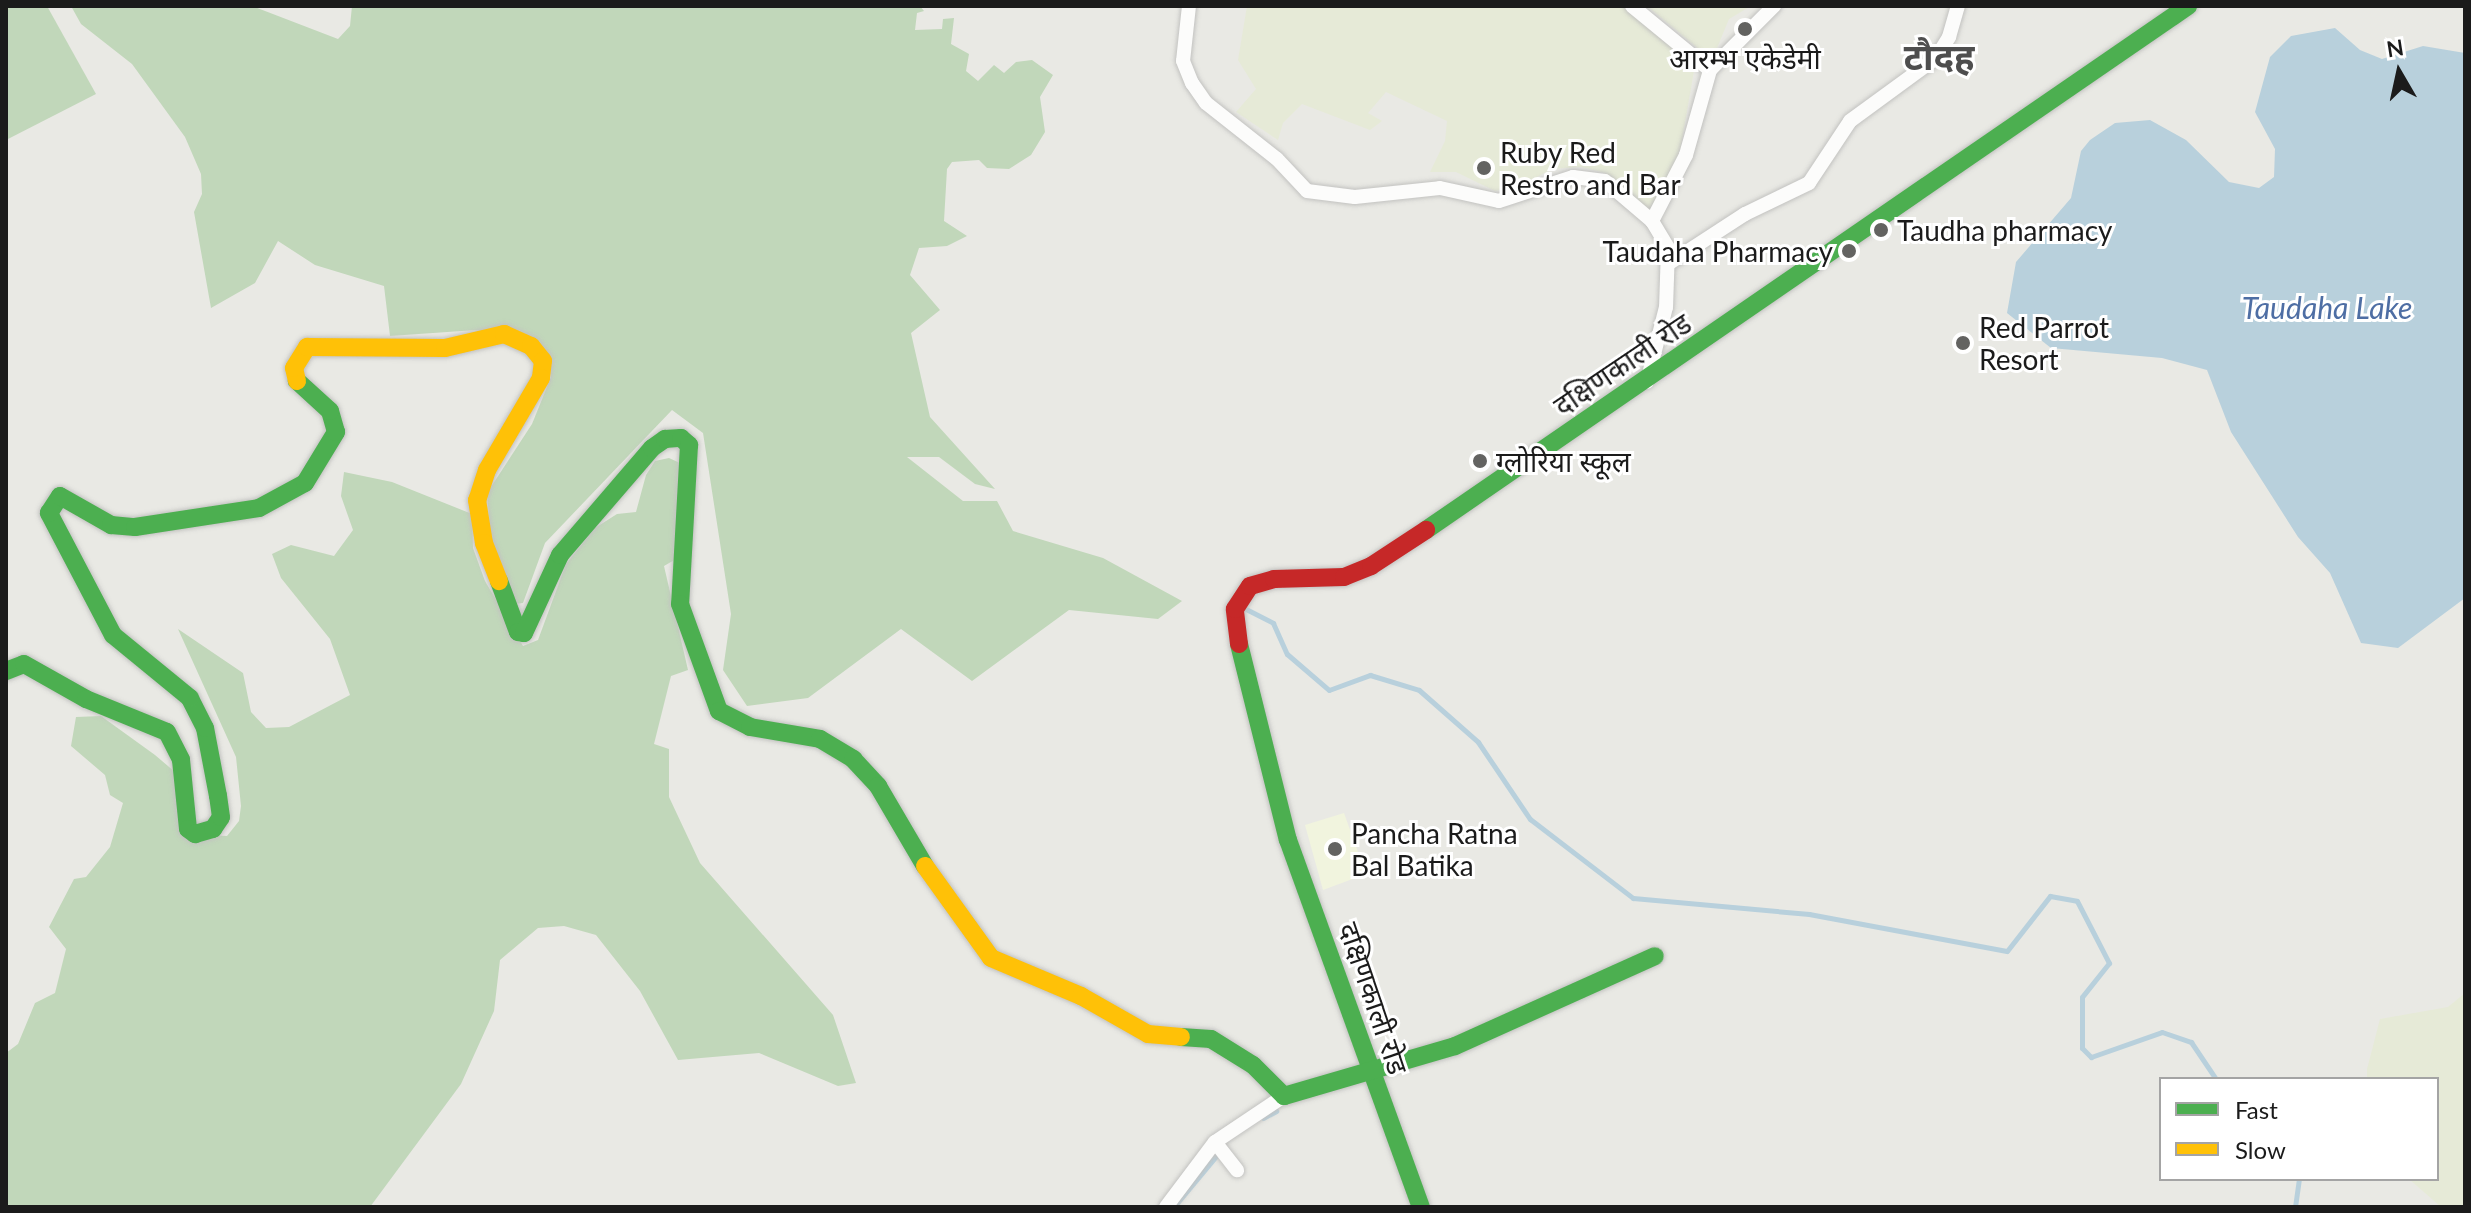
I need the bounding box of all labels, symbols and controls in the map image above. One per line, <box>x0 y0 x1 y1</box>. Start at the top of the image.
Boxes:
marker: आरम्भ एकेडेमी <box>1736 20 1754 38</box>
north arrow <box>2359 32 2439 112</box>
text: N <box>2385 33 2406 62</box>
district label: टौदह <box>1904 35 1974 79</box>
place label: आरम्भ एकेडेमी <box>1669 41 1821 75</box>
place label: Ruby Red Restro and Bar <box>1500 135 1681 201</box>
marker: Ruby Red Restro and Bar <box>1475 159 1493 177</box>
place label: Taudha pharmacy <box>1897 213 2112 247</box>
marker: Taudha pharmacy <box>1872 221 1890 239</box>
place label: Taudaha Pharmacy <box>1603 234 1833 268</box>
marker: Taudaha Pharmacy <box>1840 242 1858 260</box>
water label: Taudaha Lake <box>2242 289 2412 325</box>
street label: दक्षिणकाली रोड <box>1547 306 1697 422</box>
place label: Red Parrot Resort <box>1979 310 2109 376</box>
marker: Red Parrot Resort <box>1954 334 1972 352</box>
place label: ग्लोरिया स्कूल <box>1496 444 1631 478</box>
marker: ग्लोरिया स्कूल <box>1471 452 1489 470</box>
place label: Pancha Ratna Bal Batika <box>1351 816 1518 882</box>
marker: Pancha Ratna Bal Batika <box>1326 840 1344 858</box>
street label: दक्षिणकाली रोड <box>1332 918 1416 1078</box>
legend <box>2159 1077 2439 1181</box>
text: Fast <box>2235 1095 2278 1124</box>
text: Slow <box>2235 1135 2286 1164</box>

